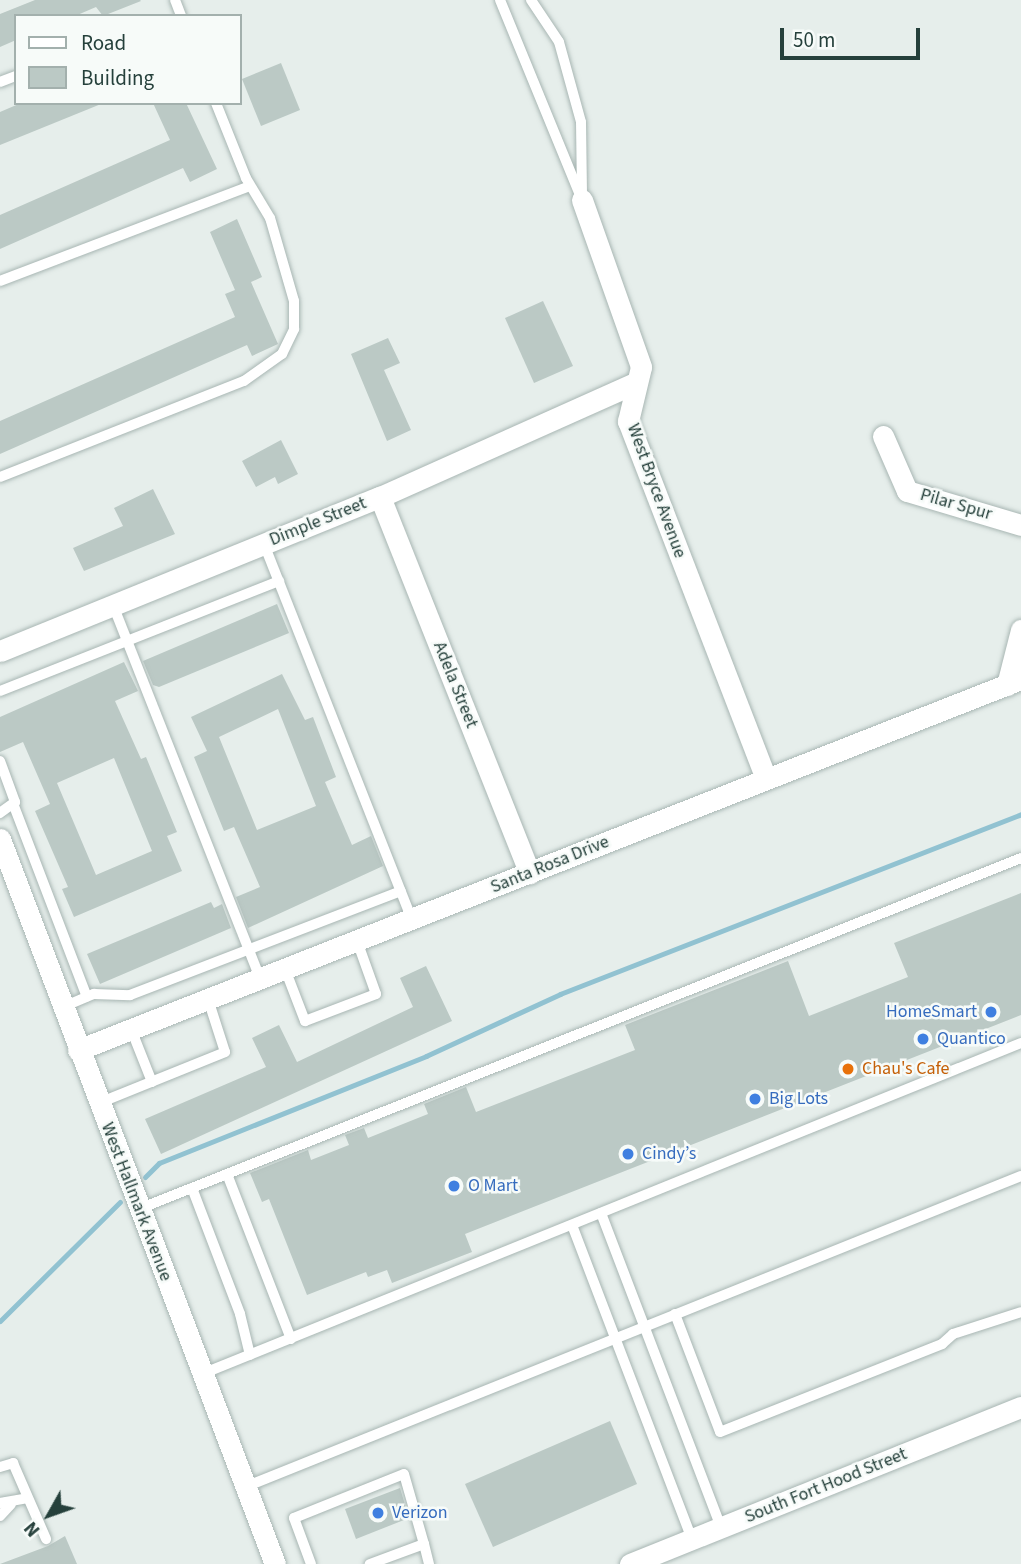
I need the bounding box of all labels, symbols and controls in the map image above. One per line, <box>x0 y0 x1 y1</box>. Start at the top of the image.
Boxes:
legend <box>14 14 242 105</box>
scale bar <box>783 14 923 58</box>
text: 50 m <box>793 25 835 55</box>
text: Road <box>81 28 126 58</box>
text: Building <box>81 63 154 93</box>
street label: West Bryce Avenue <box>622 421 690 561</box>
street label: Pilar Spur <box>918 484 994 526</box>
street label: Dimple Street <box>266 493 370 551</box>
street label: Adela Street <box>428 639 482 731</box>
street label: Santa Rosa Drive <box>488 831 612 899</box>
place label: HomeSmart <box>886 1001 977 1023</box>
marker: HomeSmart <box>983 1004 999 1020</box>
place label: Quantico <box>937 1028 1006 1050</box>
marker: Quantico <box>915 1031 931 1047</box>
place label: Chau's Cafe <box>862 1058 950 1080</box>
marker: Chau's Cafe <box>840 1061 856 1077</box>
place label: Big Lots <box>769 1088 828 1110</box>
marker: Big Lots <box>747 1091 763 1107</box>
street label: West Hallmark Avenue <box>96 1120 176 1284</box>
place label: Cindy’s <box>642 1143 696 1165</box>
marker: Cindy’s <box>620 1146 636 1162</box>
place label: O Mart <box>468 1175 518 1197</box>
marker: O Mart <box>446 1178 462 1194</box>
street label: South Fort Hood Street <box>742 1444 910 1528</box>
north arrow <box>14 1480 84 1550</box>
place label: Verizon <box>392 1502 448 1524</box>
marker: Verizon <box>370 1505 386 1521</box>
text: N <box>18 1515 47 1542</box>

